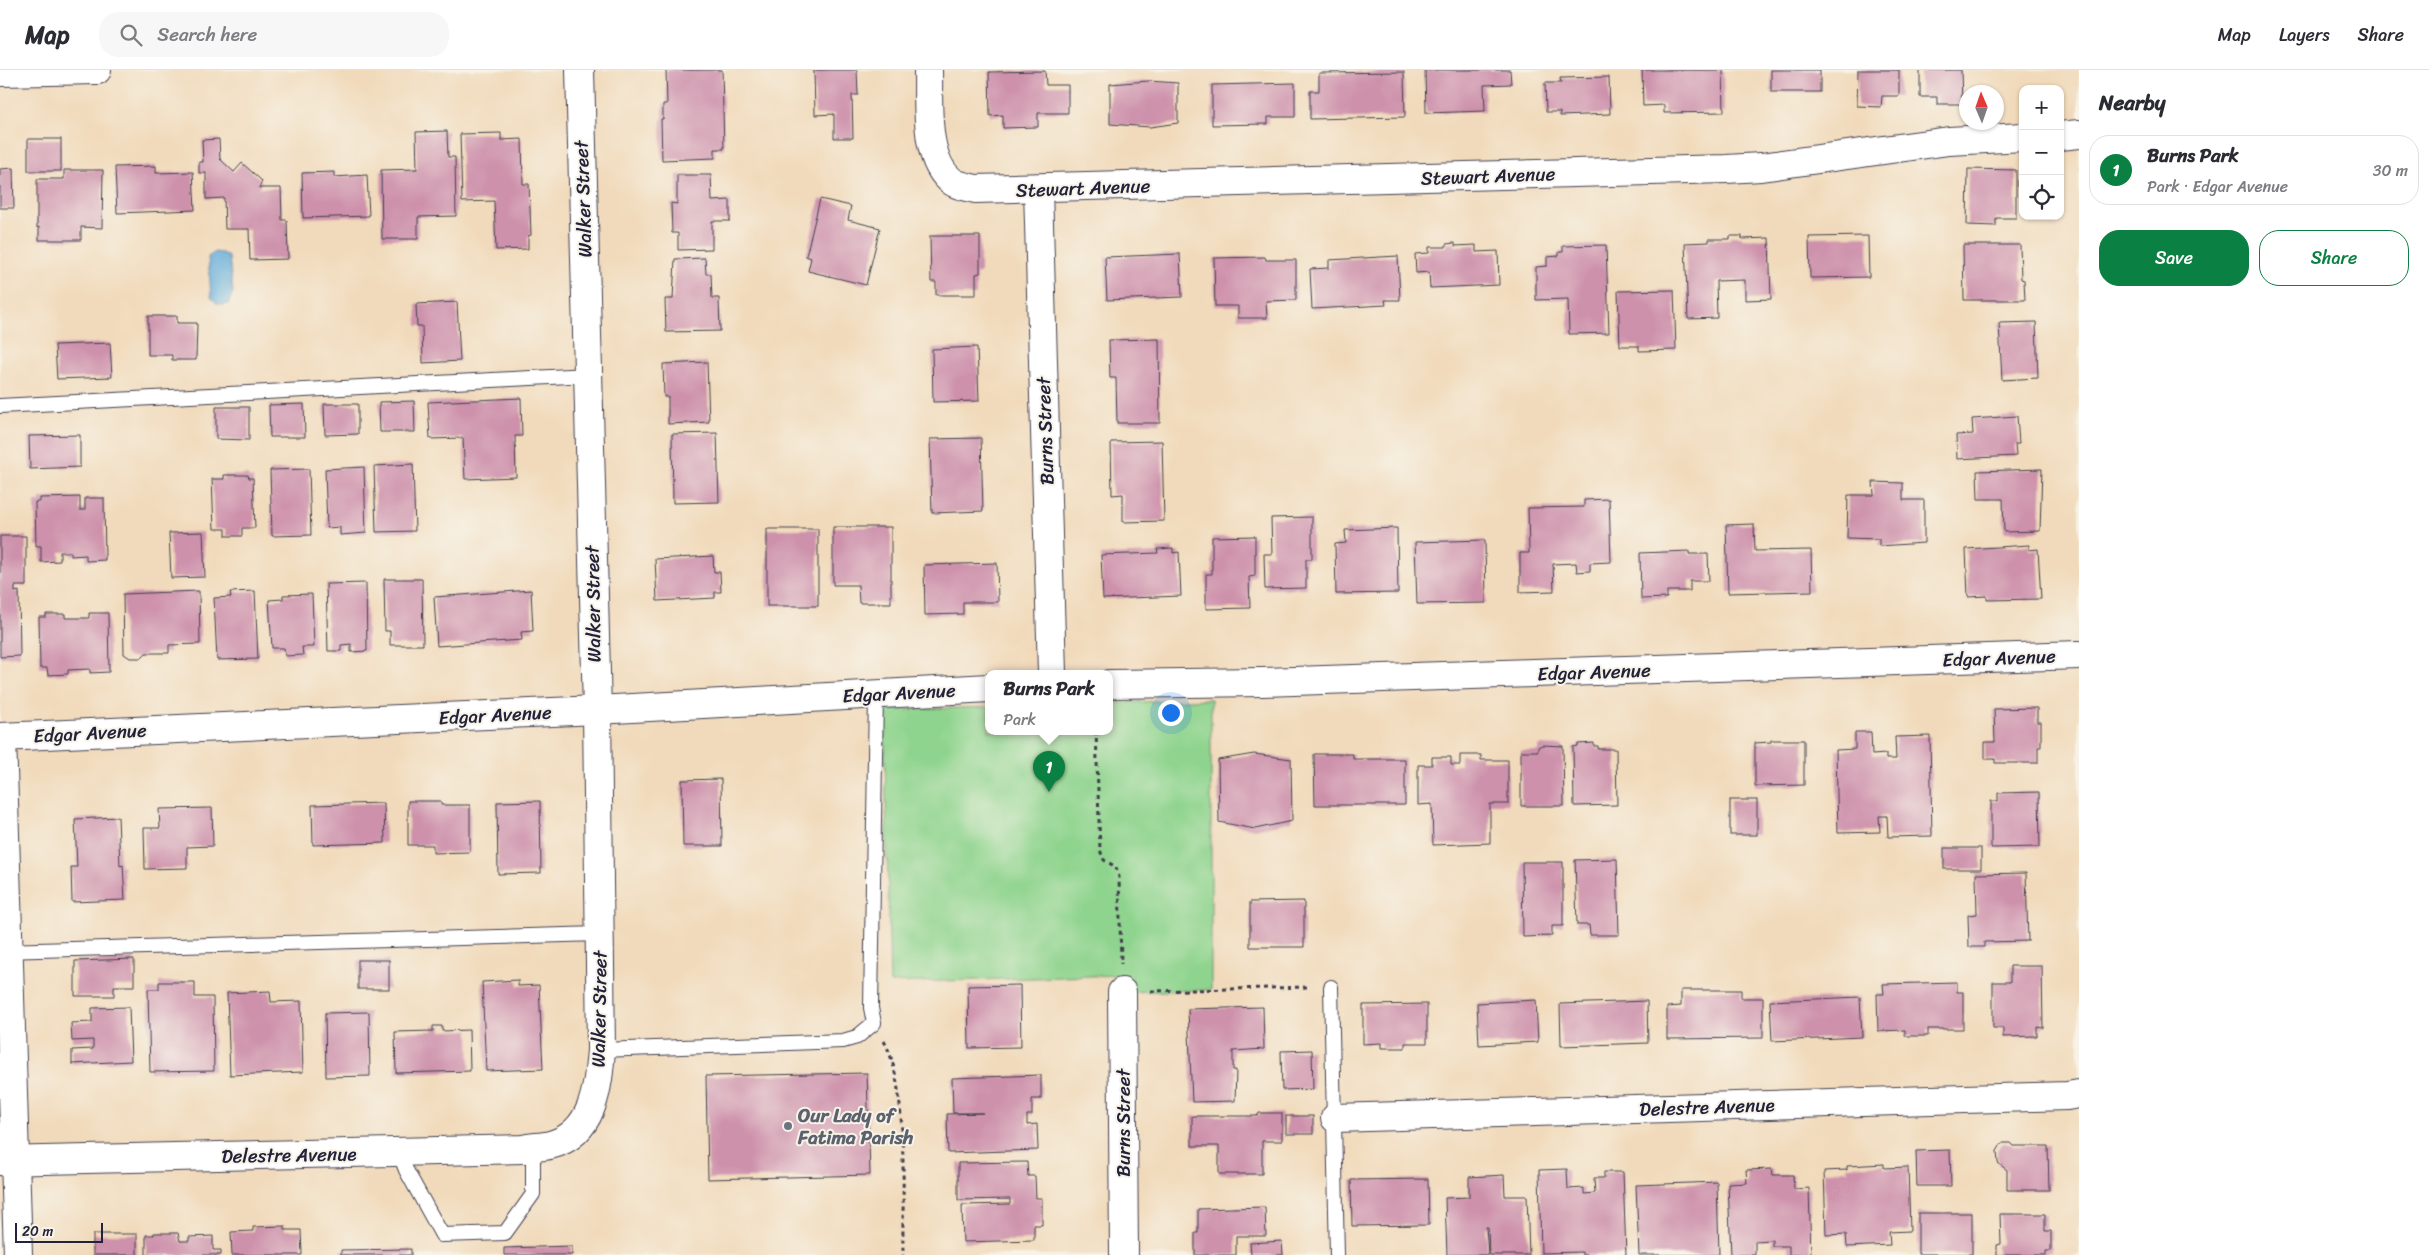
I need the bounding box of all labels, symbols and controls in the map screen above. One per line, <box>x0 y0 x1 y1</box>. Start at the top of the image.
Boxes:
search box <box>99 12 449 57</box>
text: Map <box>25 14 69 56</box>
text: Search here <box>157 18 257 51</box>
text: Map <box>2218 19 2251 51</box>
text: Layers <box>2279 19 2330 51</box>
text: Share <box>2358 19 2404 51</box>
icon: search <box>117 21 145 49</box>
text: Nearby <box>2099 84 2165 122</box>
north arrow <box>1959 85 2004 130</box>
map controls <box>2019 85 2064 220</box>
button: + <box>2019 85 2064 130</box>
button: − <box>2019 130 2064 175</box>
street label: Walker Street <box>564 139 602 258</box>
text: Burns Park <box>2147 139 2239 172</box>
text: 1 <box>2113 156 2119 185</box>
text: 30 m <box>2373 156 2408 185</box>
street label: Stewart Avenue <box>1420 157 1556 195</box>
street label: Stewart Avenue <box>1015 169 1151 207</box>
text: Park · Edgar Avenue <box>2147 172 2288 201</box>
button: locate <box>2019 175 2064 220</box>
button: Save <box>2099 230 2249 286</box>
button: Share <box>2259 230 2409 286</box>
street label: Burns Street <box>1027 375 1063 486</box>
street label: Walker Street <box>575 544 611 663</box>
street label: Edgar Avenue <box>1942 640 2057 676</box>
street label: Edgar Avenue <box>1537 654 1652 690</box>
popup <box>985 670 1113 735</box>
text: Burns Park <box>1003 672 1095 705</box>
street label: Edgar Avenue <box>841 674 957 712</box>
street label: Edgar Avenue <box>437 696 553 734</box>
your location <box>1158 700 1184 726</box>
text: Park <box>1003 705 1036 734</box>
street label: Edgar Avenue <box>32 714 148 752</box>
pin: 1 <box>1033 751 1065 792</box>
street label: Walker Street <box>581 949 617 1068</box>
street label: Burns Street <box>1107 1068 1140 1177</box>
street label: Delestre Avenue <box>1639 1088 1775 1126</box>
place label: Our Lady of Fatima Parish <box>797 1099 913 1154</box>
marker: Our Lady of Fatima Parish <box>782 1120 794 1132</box>
street label: Delestre Avenue <box>221 1137 357 1173</box>
text: 20 m <box>22 1219 53 1244</box>
scale bar <box>15 1220 102 1243</box>

